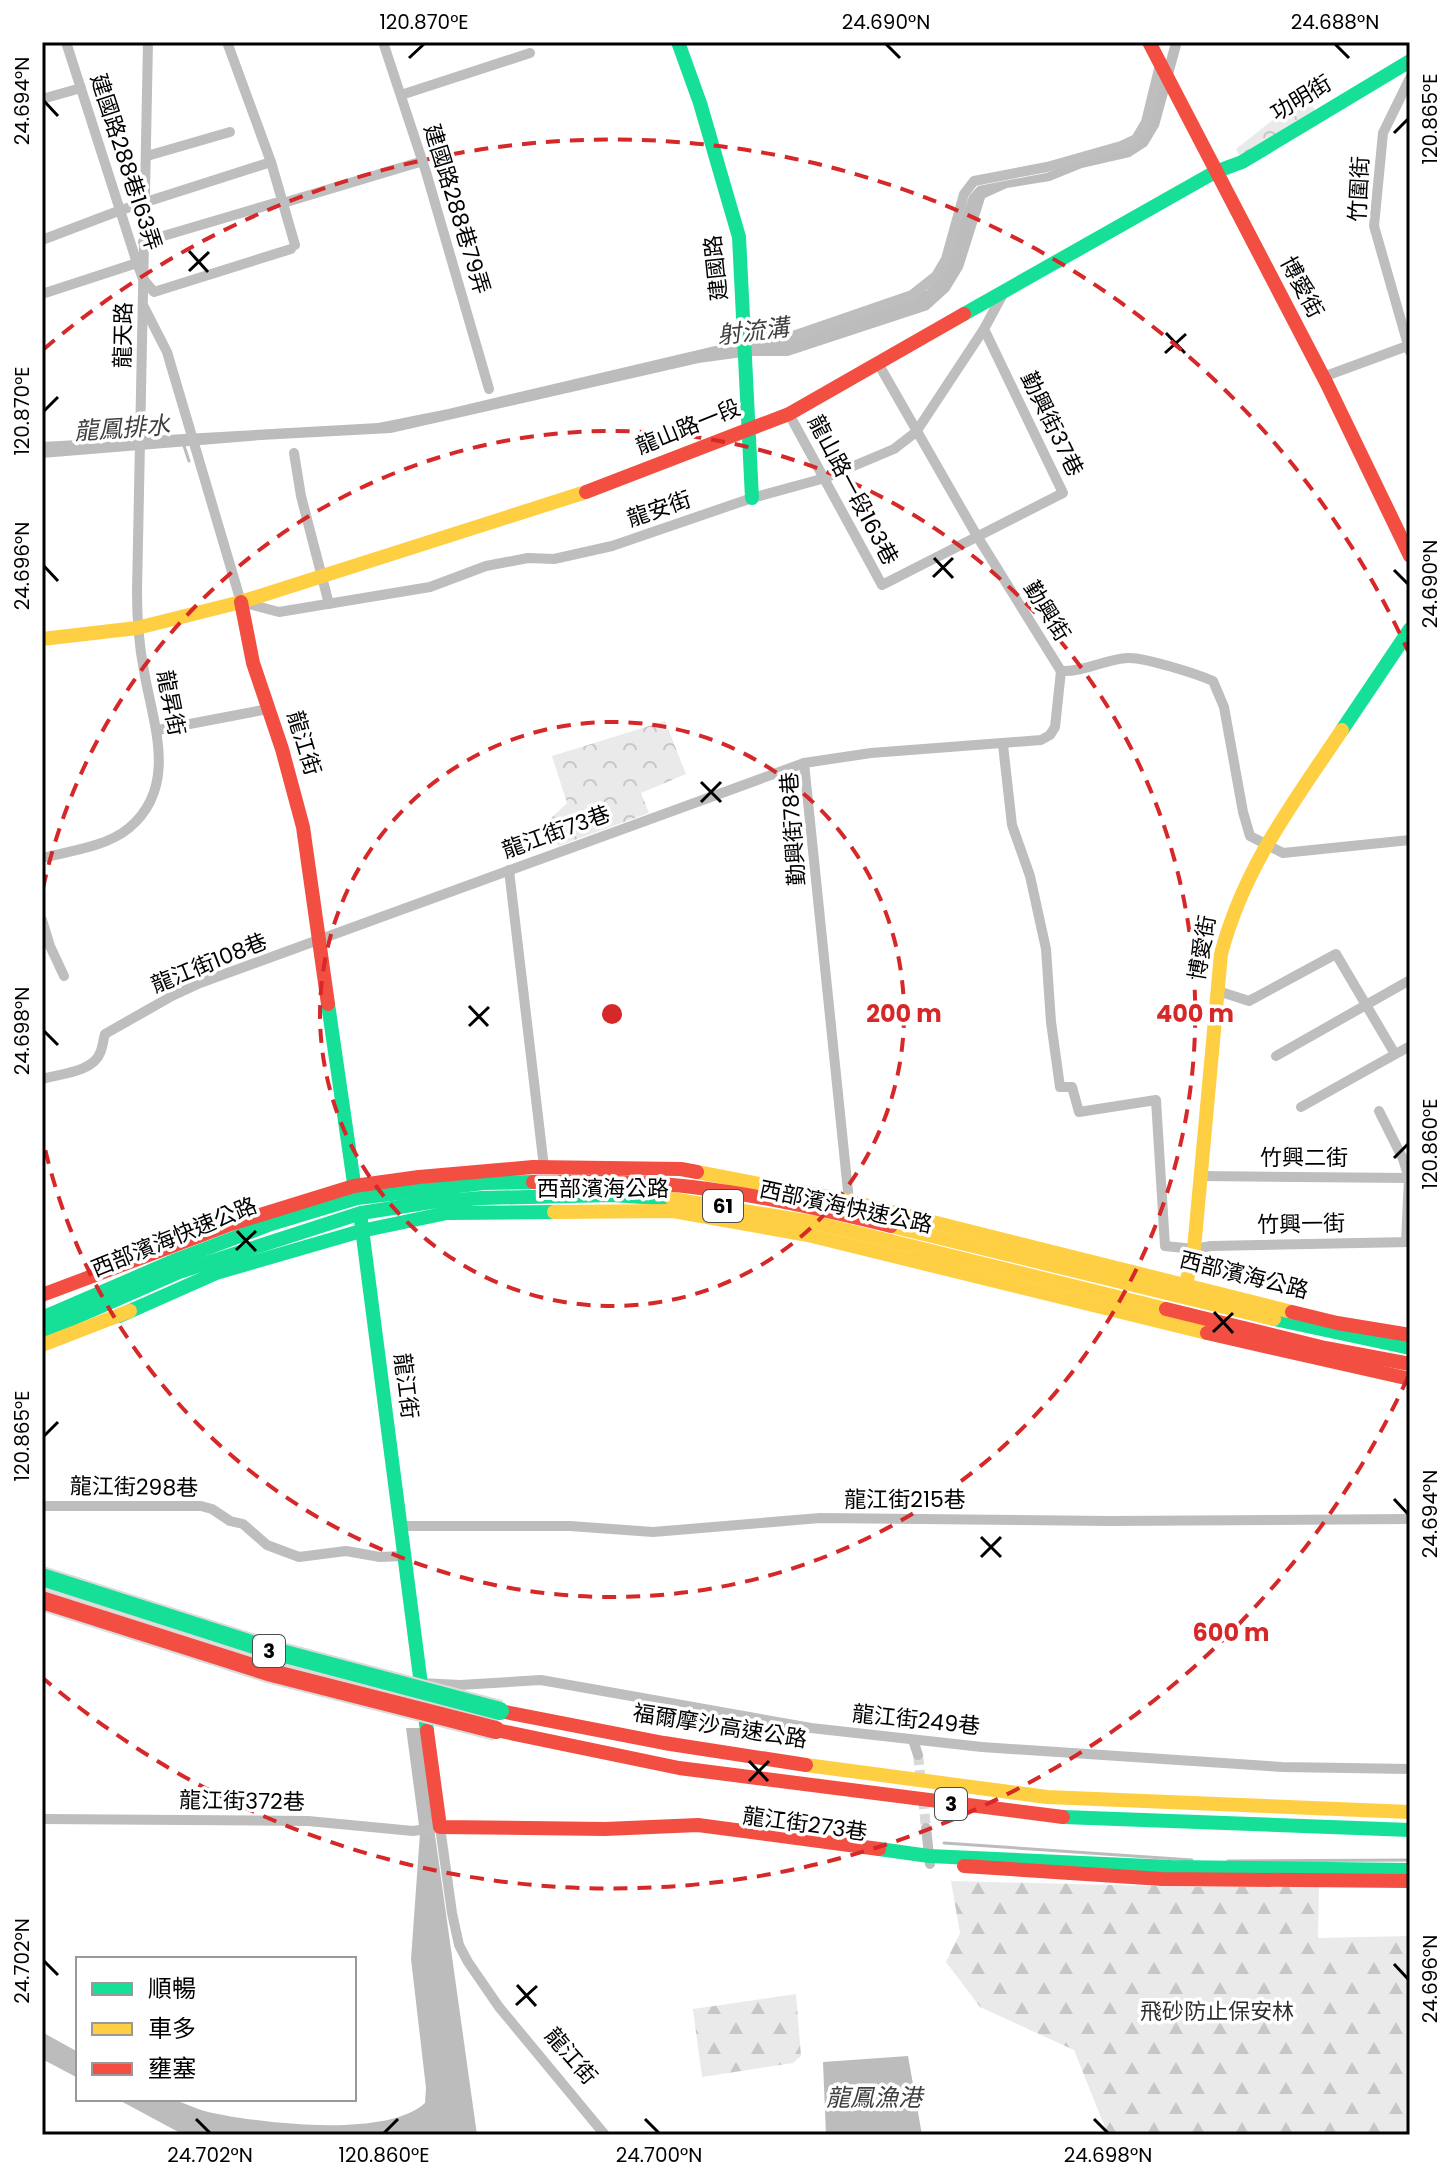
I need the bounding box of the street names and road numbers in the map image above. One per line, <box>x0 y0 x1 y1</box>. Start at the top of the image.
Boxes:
street label: 功明街 <box>1265 68 1337 128</box>
street label: 建國路288巷163弄 <box>83 70 169 254</box>
street label: 建國路288巷79弄 <box>416 120 498 298</box>
street label: 竹圍街 <box>1342 155 1376 223</box>
street label: 建國路 <box>697 234 735 302</box>
street label: 博愛街 <box>1273 251 1331 323</box>
street label: 龍天路 <box>107 302 139 368</box>
street label: 勤興街37巷 <box>1013 366 1091 482</box>
street label: 龍山路一段 <box>631 392 745 462</box>
street label: 龍山路一段163巷 <box>800 409 906 571</box>
street label: 龍安街 <box>623 484 695 534</box>
street label: 勤興街 <box>1016 575 1078 647</box>
street label: 龍昇街 <box>149 668 193 738</box>
street label: 龍江街 <box>280 707 328 779</box>
street label: 勤興街78巷 <box>774 771 812 887</box>
street label: 龍江街73巷 <box>498 798 614 866</box>
street label: 博愛街 <box>1181 913 1223 983</box>
street label: 龍江街108巷 <box>146 926 272 1000</box>
street label: 竹興二街 <box>1260 1142 1348 1173</box>
street label: 西部濱海公路 <box>537 1173 669 1204</box>
street label: 西部濱海快速公路 <box>757 1174 935 1240</box>
street label: 西部濱海快速公路 <box>87 1190 261 1284</box>
road number: 61 <box>703 1190 743 1222</box>
street label: 竹興一街 <box>1257 1208 1345 1240</box>
street label: 西部濱海公路 <box>1176 1244 1312 1306</box>
street label: 龍江街 <box>387 1351 425 1421</box>
street label: 龍江街298巷 <box>70 1470 198 1504</box>
street label: 龍江街215巷 <box>844 1484 966 1515</box>
road number: 3 <box>253 1635 285 1667</box>
street label: 福爾摩沙高速公路 <box>631 1697 809 1755</box>
street label: 龍江街249巷 <box>851 1698 981 1742</box>
street label: 龍江街372巷 <box>179 1784 305 1818</box>
road number: 3 <box>935 1788 967 1820</box>
street label: 龍江街273巷 <box>741 1800 869 1848</box>
street label: 龍江街 <box>538 2021 604 2091</box>

